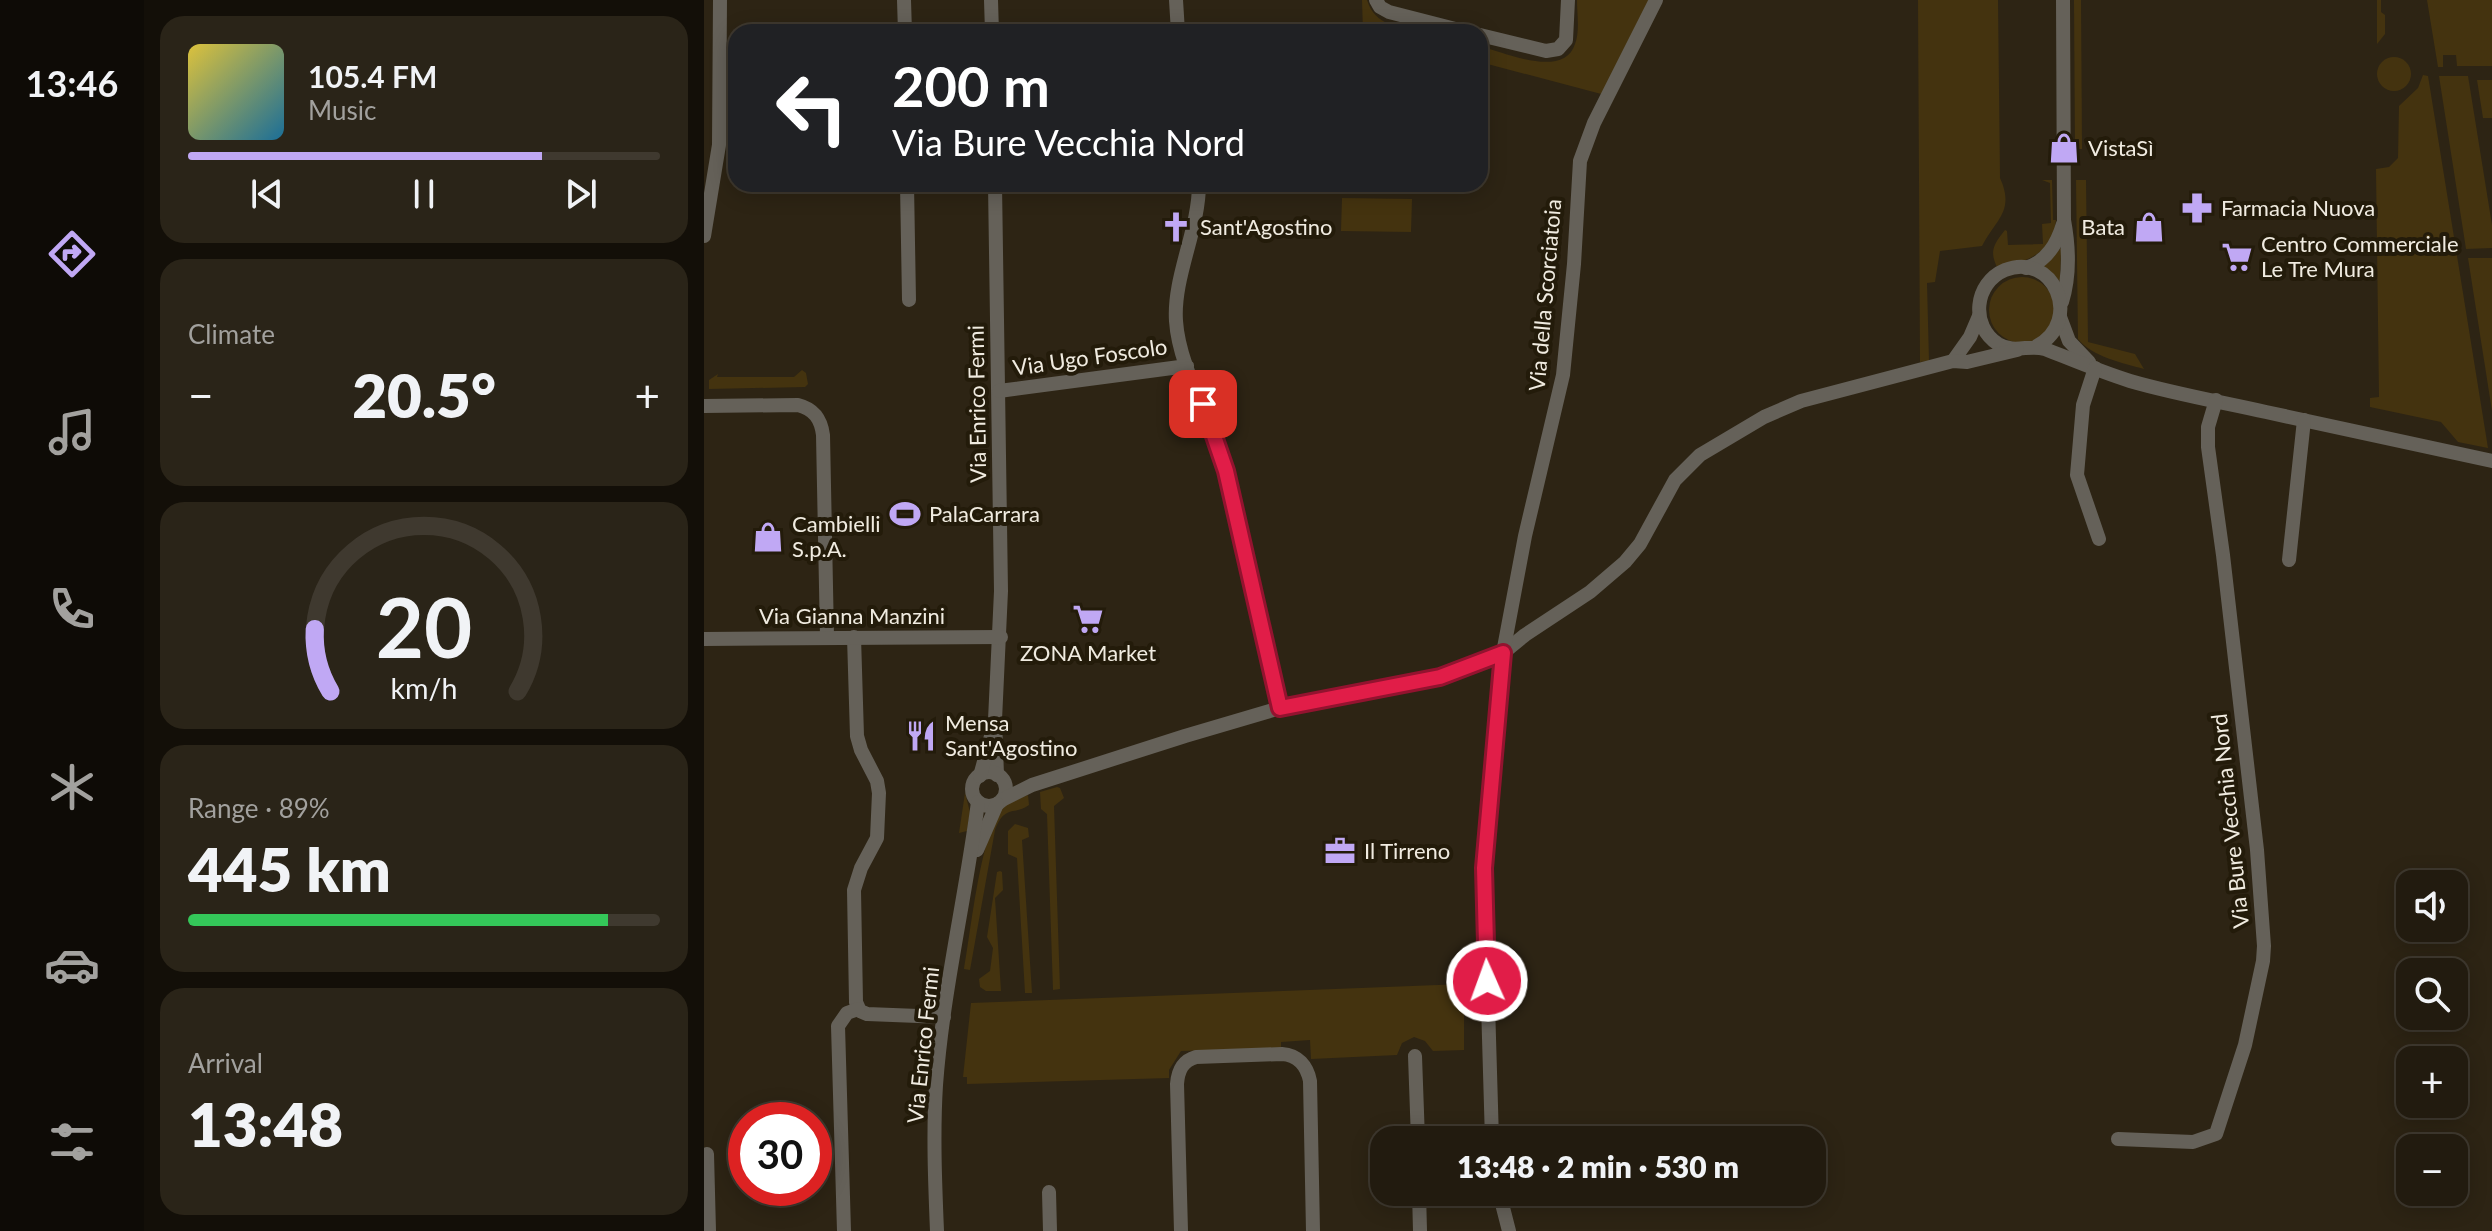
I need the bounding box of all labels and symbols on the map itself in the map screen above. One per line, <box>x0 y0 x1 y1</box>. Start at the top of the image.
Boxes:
shop icon: VistaSì <box>2047 131 2081 165</box>
place label: VistaSì <box>2088 134 2153 161</box>
pharmacy icon: Farmacia Nuova <box>2180 191 2214 225</box>
place label: Farmacia Nuova <box>2221 194 2375 221</box>
street label: Via della Scorciatoia <box>1523 198 1566 392</box>
church icon: Sant'Agostino <box>1159 210 1193 244</box>
shop icon: Bata <box>2132 210 2166 244</box>
place label: Sant'Agostino <box>1200 213 1332 240</box>
place label: Bata <box>2081 213 2125 240</box>
place label: Centro Commerciale Le Tre Mura <box>2261 230 2459 282</box>
supermarket icon: Centro Commerciale Le Tre Mura <box>2220 240 2254 274</box>
street label: Via Enrico Fermi <box>962 325 991 483</box>
street label: Via Ugo Foscolo <box>1011 332 1169 381</box>
pin <box>1169 370 1237 438</box>
sports icon: PalaCarrara <box>888 497 922 531</box>
place label: PalaCarrara <box>929 500 1040 527</box>
place label: Cambielli S.p.A. <box>792 510 881 562</box>
shop icon: Cambielli S.p.A. <box>751 520 785 554</box>
street label: Via Gianna Manzini <box>759 602 945 629</box>
supermarket icon: ZONA Market <box>1071 602 1105 636</box>
place label: ZONA Market <box>1020 639 1156 666</box>
place label: Mensa Sant'Agostino <box>945 709 1077 761</box>
street label: Via Bure Vecchia Nord <box>2205 712 2254 930</box>
restaurant icon: Mensa Sant'Agostino <box>904 719 938 753</box>
office icon: Il Tirreno <box>1323 834 1357 868</box>
place label: Il Tirreno <box>1364 837 1450 864</box>
position arrow <box>1445 939 1529 1023</box>
street label: Via Enrico Fermi <box>901 965 944 1125</box>
speed limit sign: 30 <box>728 1102 832 1206</box>

